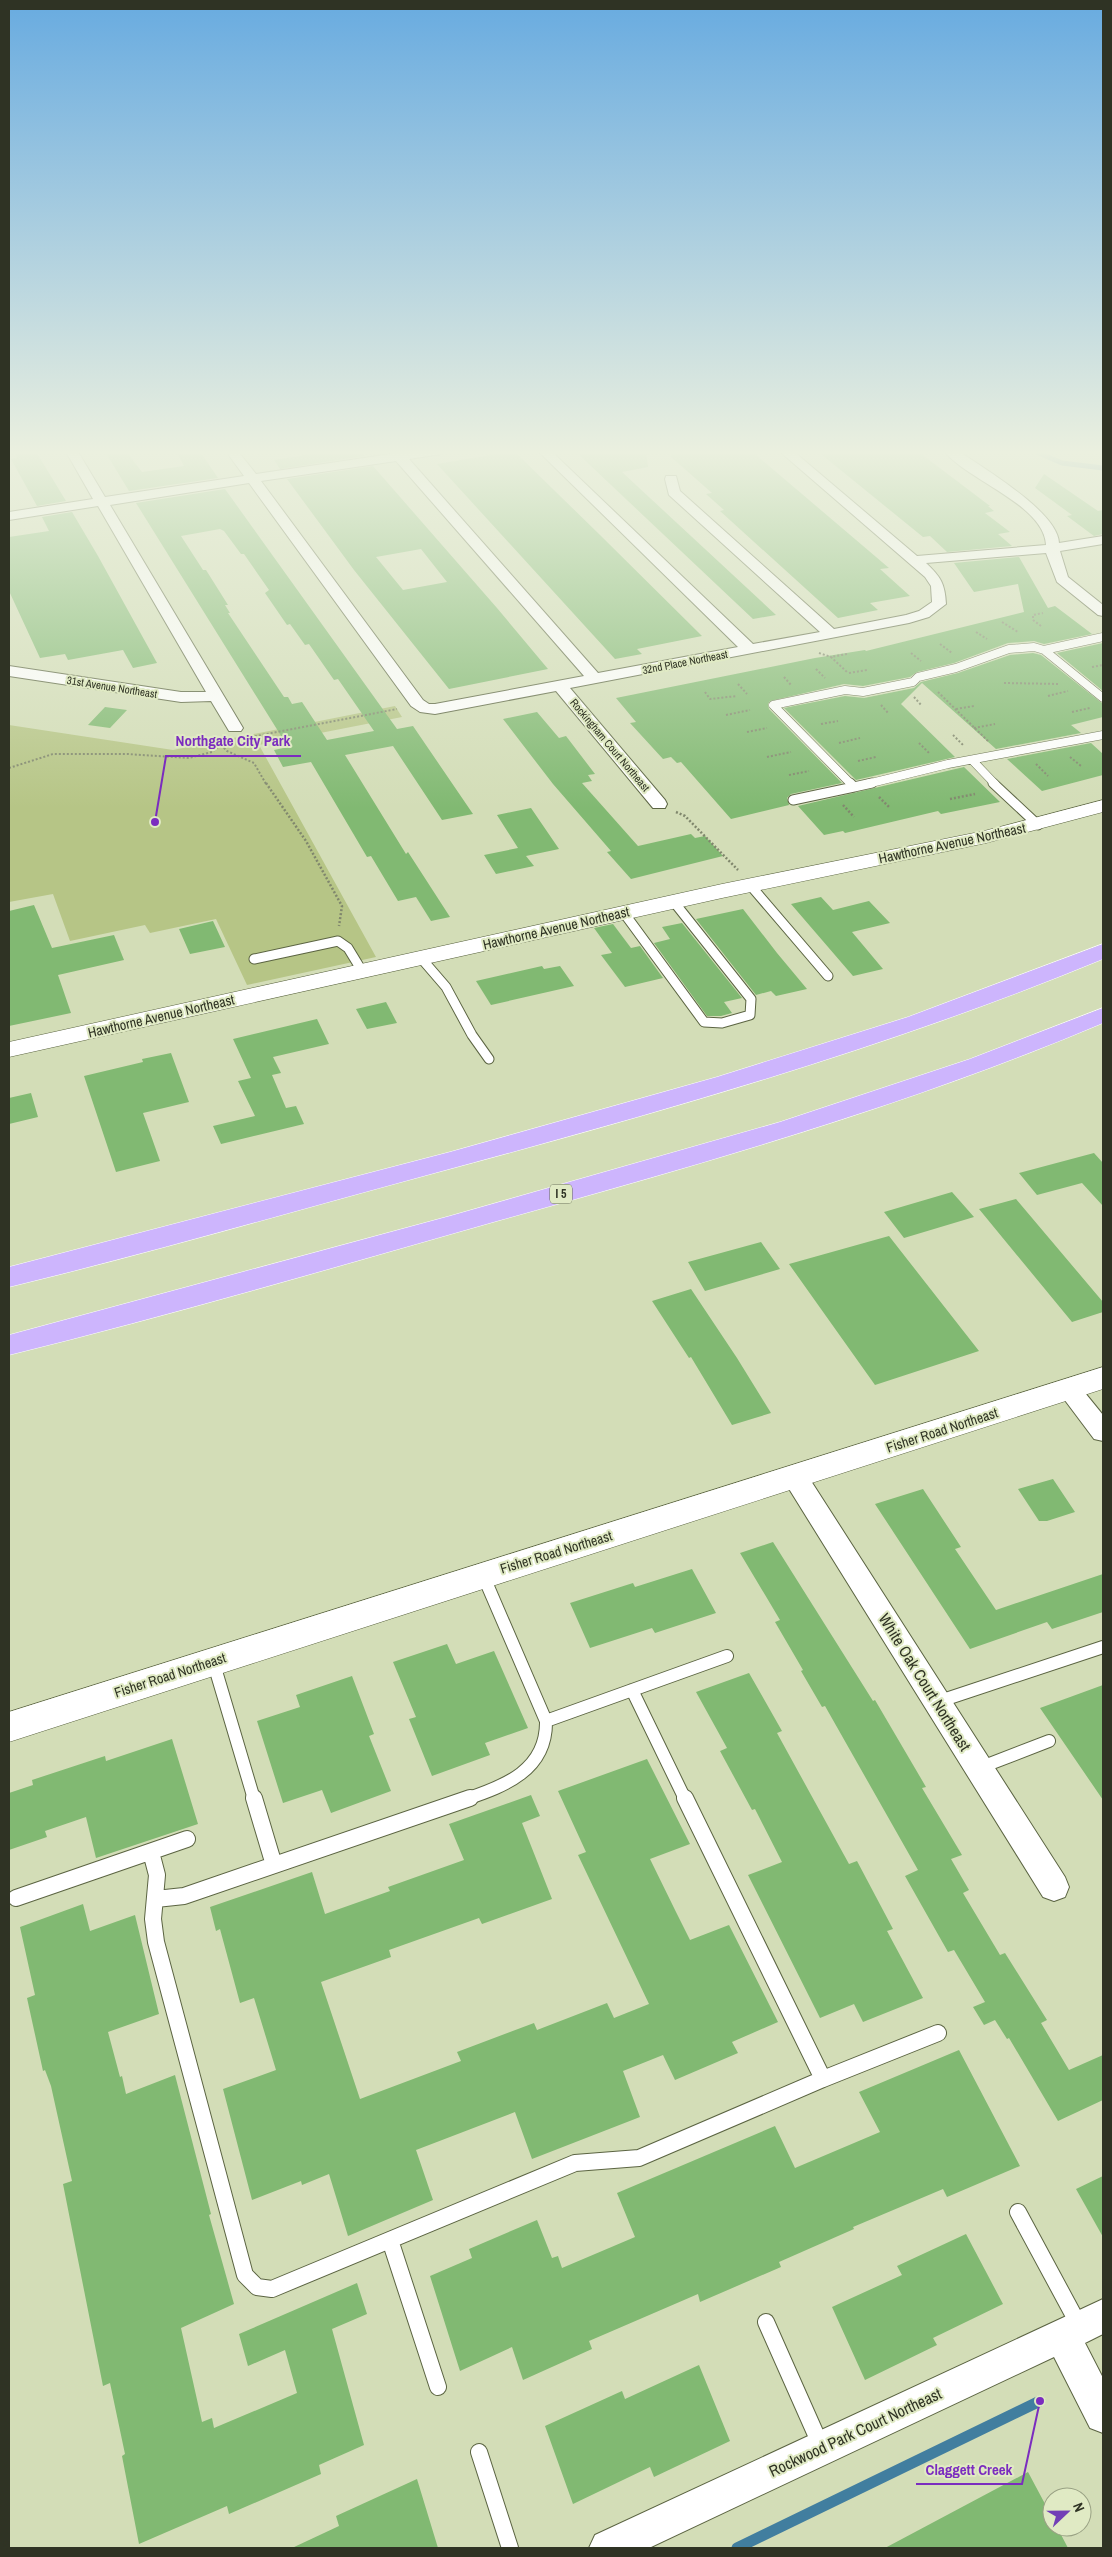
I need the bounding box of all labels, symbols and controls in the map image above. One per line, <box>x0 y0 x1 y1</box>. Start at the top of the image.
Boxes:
street label: 32nd Place Northeast <box>641 647 729 677</box>
street label: 31st Avenue Northeast <box>66 673 159 701</box>
street label: Rockingham Court Northeast <box>567 696 653 795</box>
callout: Northgate City Park <box>166 726 301 756</box>
text: Northgate City Park <box>176 730 291 751</box>
street label: Hawthorne Avenue Northeast <box>877 819 1027 867</box>
street label: Hawthorne Avenue Northeast <box>481 902 631 954</box>
street label: Hawthorne Avenue Northeast <box>86 990 236 1042</box>
road number: I 5 <box>550 1184 572 1204</box>
street label: Fisher Road Northeast <box>884 1403 1000 1457</box>
street label: Fisher Road Northeast <box>498 1526 614 1578</box>
street label: White Oak Court Northeast <box>874 1609 976 1755</box>
street label: Fisher Road Northeast <box>112 1648 228 1702</box>
street label: Rockwood Park Court Northeast <box>765 2382 945 2482</box>
callout: Claggett Creek <box>916 2454 1022 2484</box>
text: Claggett Creek <box>926 2459 1013 2480</box>
north arrow <box>1042 2487 1092 2537</box>
text: N <box>1069 2500 1089 2514</box>

